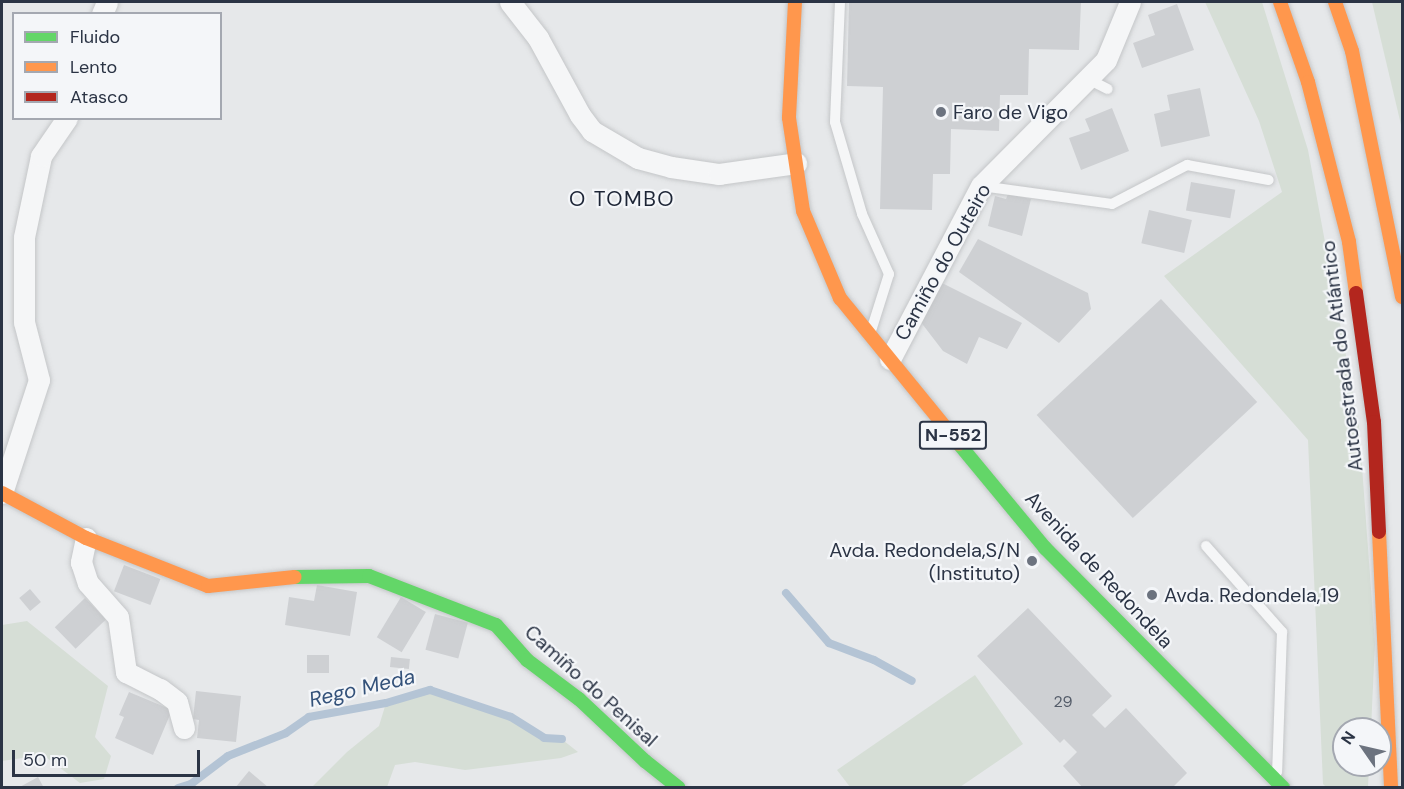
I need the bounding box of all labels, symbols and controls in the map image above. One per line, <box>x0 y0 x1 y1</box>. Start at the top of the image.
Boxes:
legend <box>12 12 222 120</box>
text: Fluido <box>70 25 120 49</box>
text: Lento <box>70 55 117 79</box>
text: Atasco <box>70 85 128 109</box>
place label: Faro de Vigo <box>953 100 1068 124</box>
marker: Faro de Vigo <box>934 105 948 119</box>
street label: Camiño do Outeiro <box>890 179 996 345</box>
district label: O TOMBO <box>569 186 675 212</box>
street label: Autoestrada do Atlántico <box>1316 239 1368 473</box>
road number: N-552 <box>918 420 988 450</box>
street label: Avenida de Redondela <box>1020 487 1178 653</box>
place label: Avda. Redondela,S/N (Instituto) <box>829 538 1020 585</box>
marker: Avda. Redondela,S/N (Instituto) <box>1025 554 1039 568</box>
place label: Avda. Redondela,19 <box>1164 583 1339 607</box>
marker: Avda. Redondela,19 <box>1145 588 1159 602</box>
street label: Camiño do Penisal <box>520 620 662 752</box>
water label: Rego Meda <box>307 664 417 712</box>
house number: 29 <box>1053 692 1073 712</box>
north arrow <box>1332 717 1392 777</box>
text: N <box>1336 727 1360 748</box>
scale bar <box>15 738 202 776</box>
text: 50 m <box>23 748 67 772</box>

